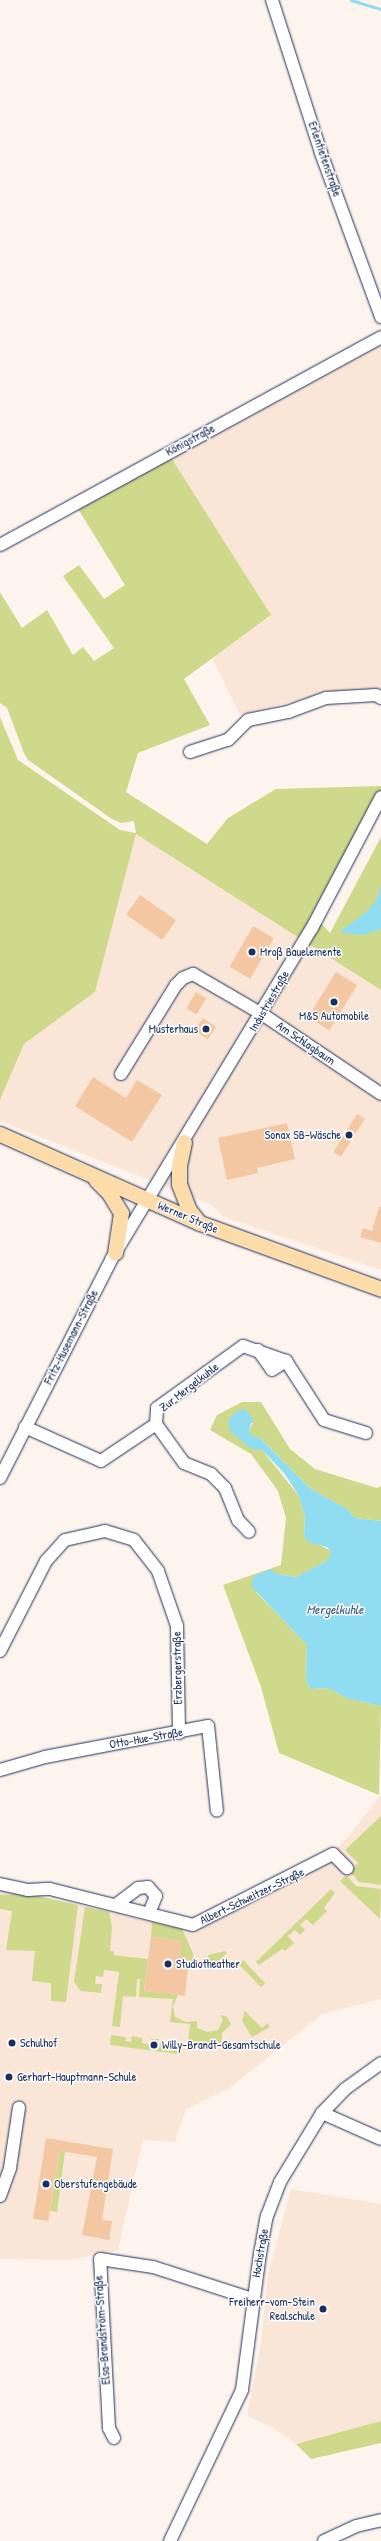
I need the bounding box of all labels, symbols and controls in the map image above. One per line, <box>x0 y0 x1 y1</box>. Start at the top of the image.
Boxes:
street label: Erlentiefenstraße <box>305 119 345 199</box>
street label: Königstraße <box>163 421 217 459</box>
place label: Mroß Bauelemente <box>260 945 341 959</box>
marker: Mroß Bauelemente <box>247 947 257 957</box>
street label: Industriestraße <box>246 968 292 1034</box>
marker: M&S Automobile <box>329 997 339 1007</box>
place label: M&S Automobile <box>299 1009 369 1023</box>
street label: Am Schlagbaum <box>274 1018 338 1068</box>
place label: Musterhaus <box>149 1022 198 1036</box>
marker: Musterhaus <box>201 1024 211 1034</box>
place label: Sonax SB-Wäsche <box>265 1128 341 1142</box>
marker: Sonax SB-Wäsche <box>344 1130 354 1140</box>
street label: Werner Straße <box>156 1198 220 1236</box>
street label: Fritz-Husemann-Straße <box>41 1287 101 1387</box>
street label: Zur Mergelkuhle <box>157 1360 221 1414</box>
water label: Mergelkuhle <box>306 1601 364 1617</box>
street label: Erzbergerstraße <box>169 1631 185 1705</box>
street label: Otto-Hue-Straße <box>108 1724 184 1752</box>
street label: Albert-Schweitzer-Straße <box>198 1865 306 1927</box>
place label: Studiotheather <box>176 1957 240 1971</box>
marker: Studiotheather <box>163 1959 173 1969</box>
place label: Schulhof <box>20 2036 57 2050</box>
marker: Schulhof <box>7 2038 17 2048</box>
place label: Willy-Brandt-Gesamtschule <box>162 2038 281 2052</box>
marker: Willy-Brandt-Gesamtschule <box>149 2040 159 2050</box>
place label: Gerhart-Hauptmann-Schule <box>17 2070 136 2084</box>
marker: Gerhart-Hauptmann-Schule <box>4 2072 14 2082</box>
place label: Oberstufengebäude <box>54 2177 137 2191</box>
marker: Oberstufengebäude <box>41 2179 51 2189</box>
street label: Hochstraße <box>249 2227 271 2279</box>
street label: Elsa-Brandström-Straße <box>91 2275 113 2385</box>
place label: Freiherr-vom-Stein Realschule <box>229 2295 315 2323</box>
marker: Freiherr-vom-Stein Realschule <box>318 2304 328 2314</box>

